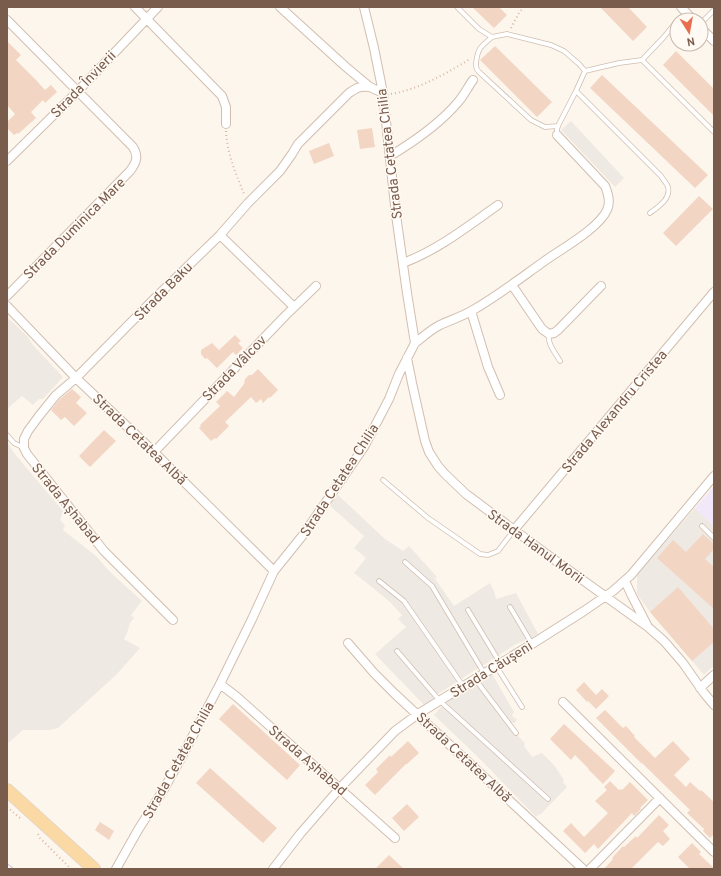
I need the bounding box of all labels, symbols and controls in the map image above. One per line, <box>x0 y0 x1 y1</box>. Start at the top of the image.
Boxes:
north arrow <box>669 12 709 52</box>
text: N <box>686 33 696 48</box>
street label: Strada Învierii <box>47 47 120 122</box>
street label: Strada Cetatea Chilia <box>374 88 407 220</box>
street label: Strada Duminica Mare <box>21 175 130 284</box>
street label: Strada Baku <box>131 259 197 325</box>
street label: Strada Vâlcov <box>199 333 271 406</box>
street label: Strada Alexandru Cristea <box>559 347 672 477</box>
street label: Strada Cetatea Albă <box>88 391 190 489</box>
street label: Strada Cetatea Chilia <box>297 421 383 541</box>
street label: Strada Așhabad <box>27 460 102 548</box>
street label: Strada Hanul Morii <box>483 506 587 588</box>
street label: Strada Căușeni <box>447 638 536 702</box>
street label: Strada Cetatea Chilia <box>140 699 219 822</box>
street label: Strada Cetatea Albă <box>412 710 514 807</box>
street label: Strada Așhabad <box>264 722 350 800</box>

